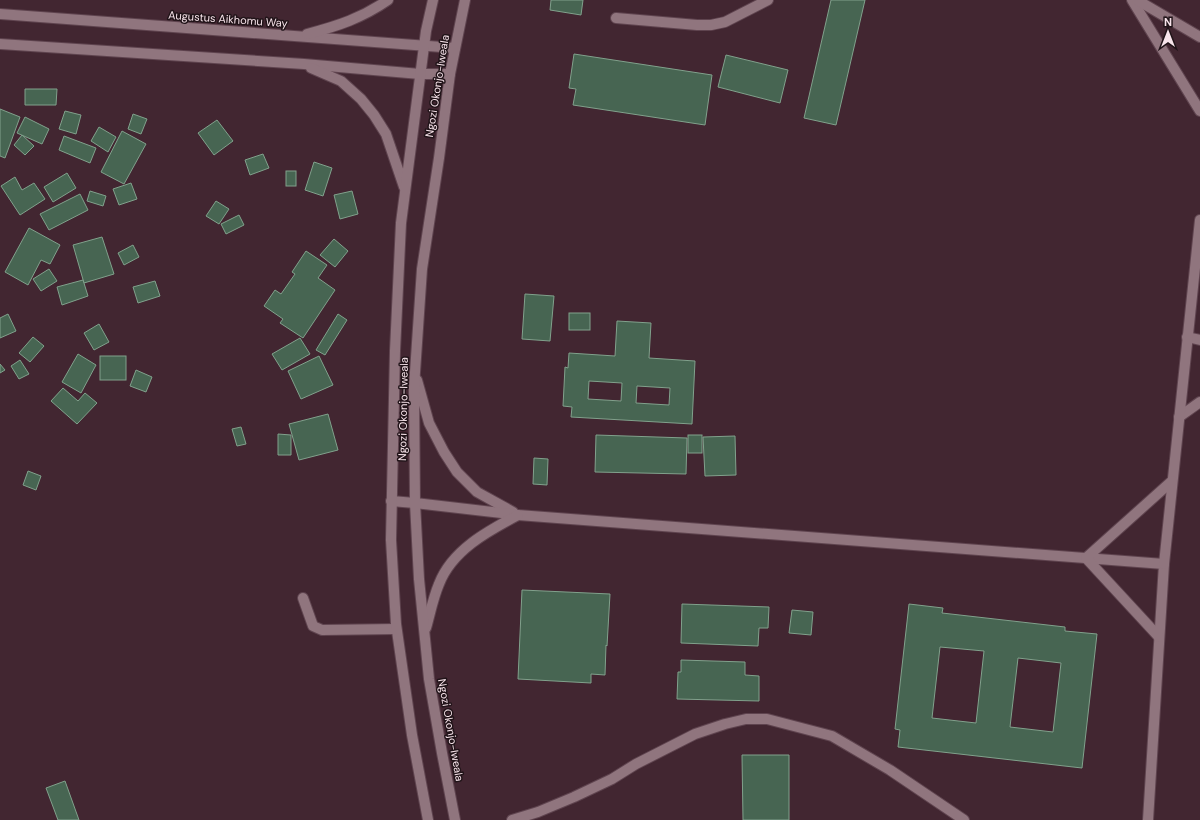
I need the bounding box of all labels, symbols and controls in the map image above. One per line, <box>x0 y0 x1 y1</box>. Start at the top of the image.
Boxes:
street label: Augustus Aikhomu Way <box>168 8 288 30</box>
north arrow <box>1148 12 1188 52</box>
text: N <box>1164 15 1172 29</box>
street label: Ngozi Okonjo-Iweala <box>422 34 452 138</box>
street label: Ngozi Okonjo-Iweala <box>395 357 411 461</box>
street label: Ngozi Okonjo-Iweala <box>435 678 467 782</box>

